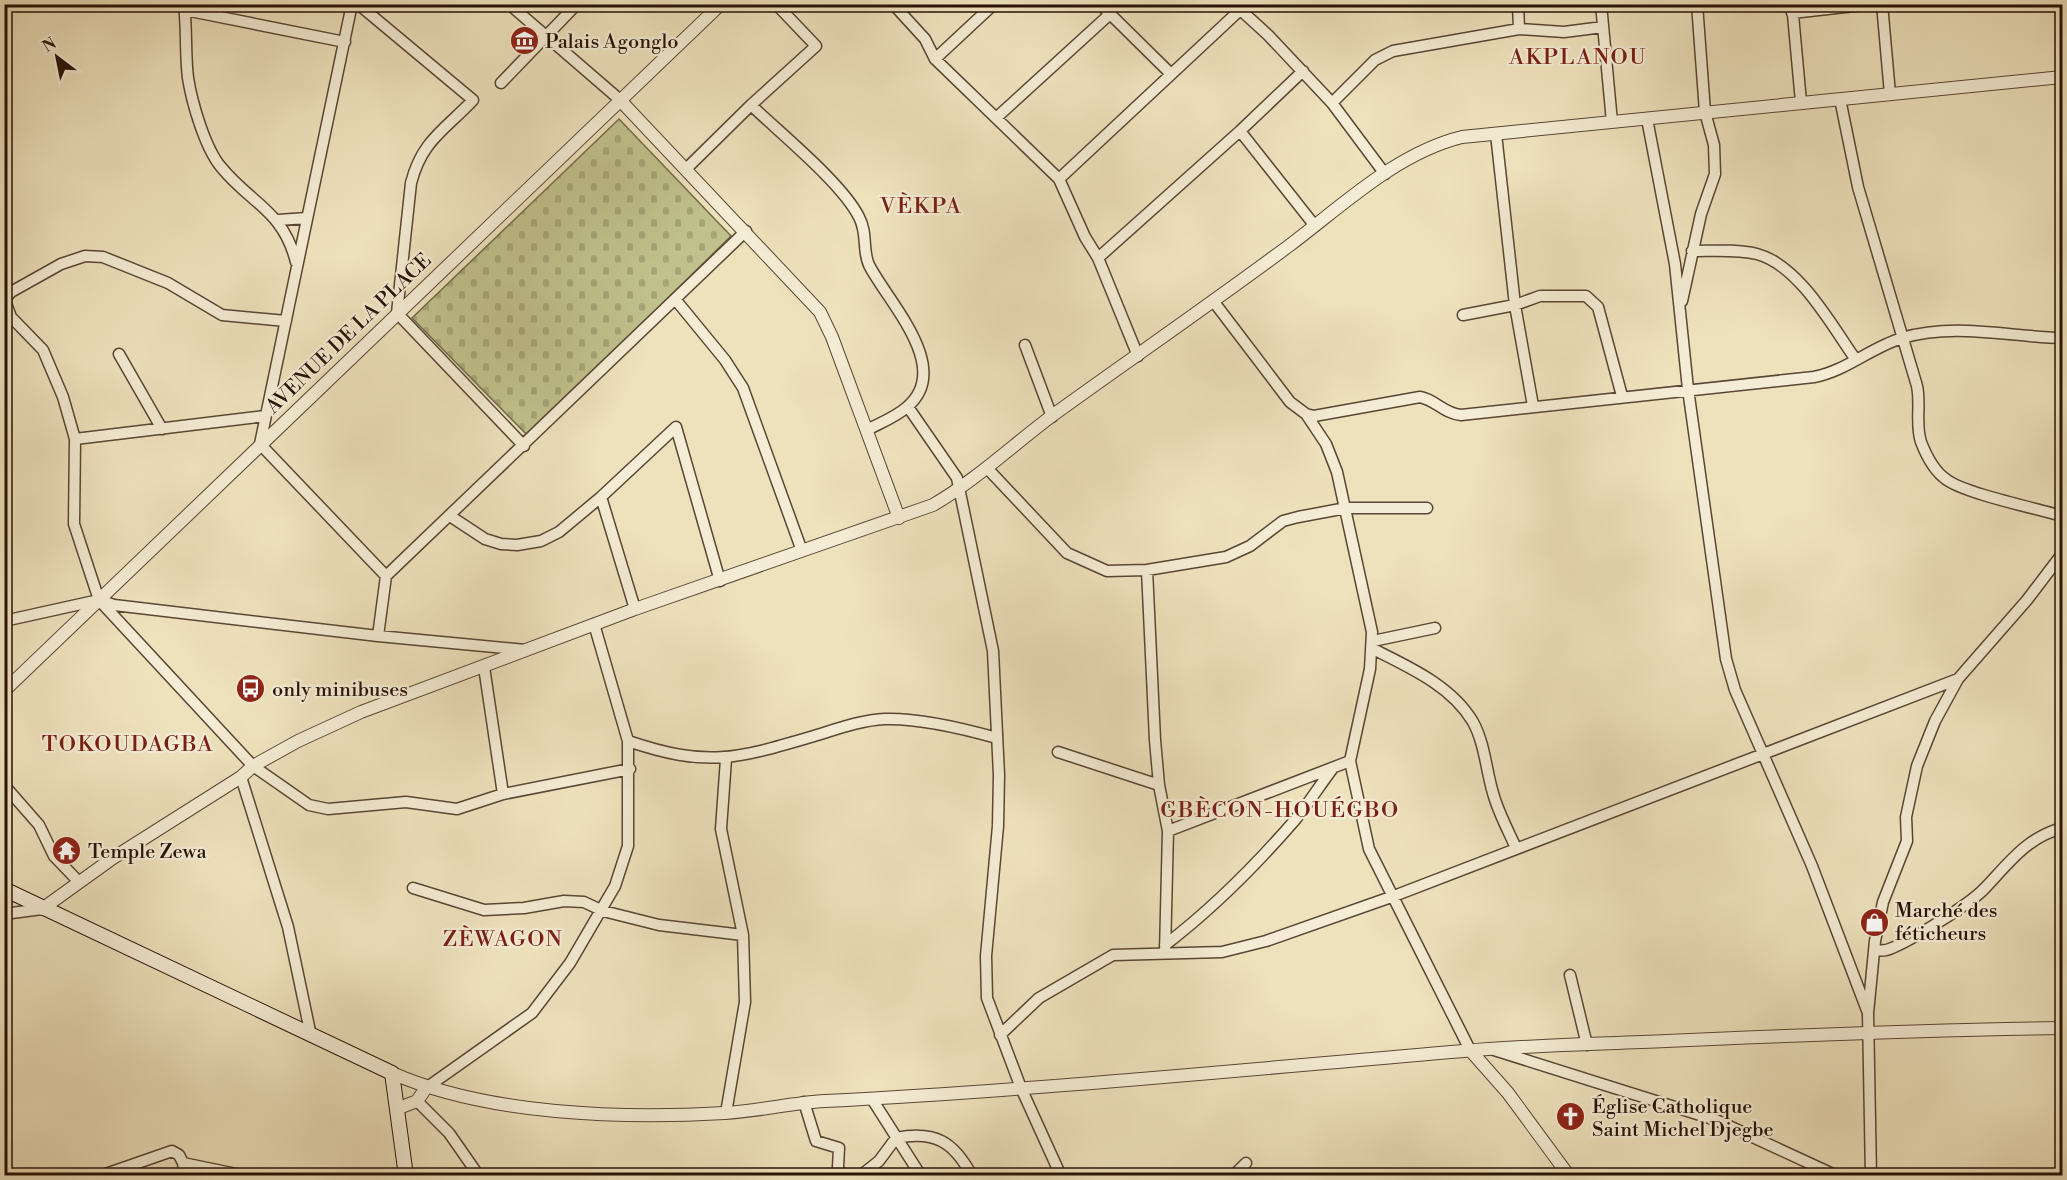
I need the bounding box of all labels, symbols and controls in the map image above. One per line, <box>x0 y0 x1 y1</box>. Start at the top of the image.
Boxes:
museum icon: Palais Agonglo <box>508 25 540 57</box>
north arrow <box>27 27 87 87</box>
place label: Palais Agonglo <box>545 30 679 55</box>
text: N <box>39 33 61 57</box>
district label: AKPLANOU <box>1508 44 1647 71</box>
district label: VÈKPA <box>879 192 962 220</box>
street label: AVENUE DE LA PLACE <box>260 249 437 420</box>
bus stop icon: only minibuses <box>235 673 267 705</box>
place label: only minibuses <box>272 678 408 703</box>
district label: TOKOUDAGBA <box>42 731 214 758</box>
district label: GBÈCON-HOUÉGBO <box>1160 796 1400 824</box>
temple icon: Temple Zewa <box>51 835 83 867</box>
place label: Temple Zewa <box>88 840 207 865</box>
place label: Marché des féticheurs <box>1895 899 1998 947</box>
shop icon: Marché des féticheurs <box>1858 906 1890 938</box>
district label: ZÈWAGON <box>443 925 563 953</box>
place label: Église Catholique Saint Michel Djegbe <box>1592 1094 1774 1143</box>
church icon: Église Catholique Saint Michel Djegbe <box>1555 1101 1587 1133</box>

